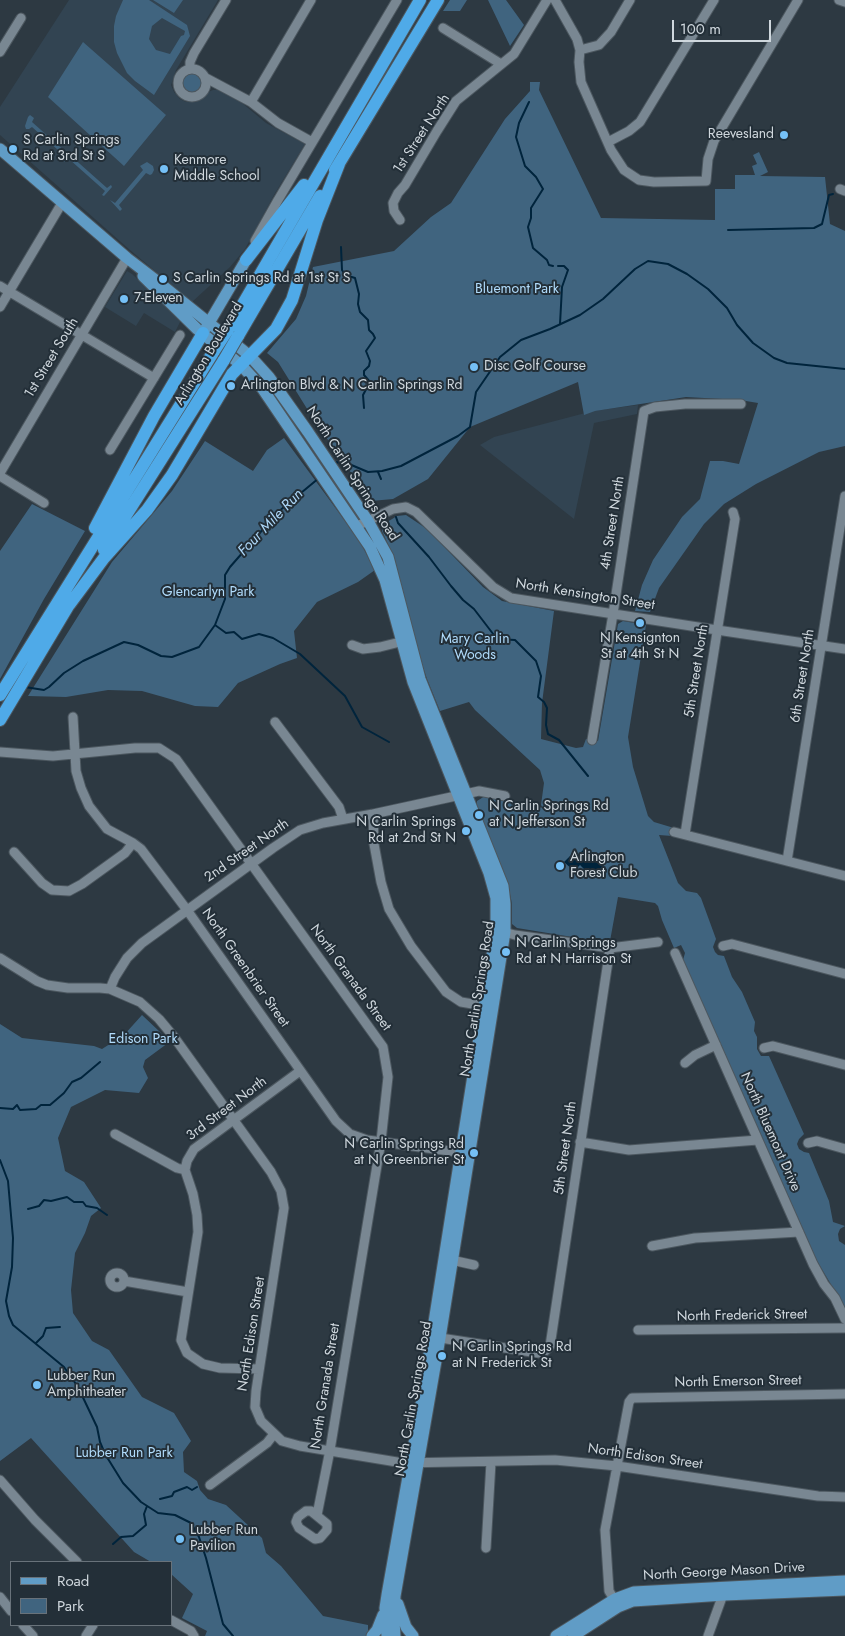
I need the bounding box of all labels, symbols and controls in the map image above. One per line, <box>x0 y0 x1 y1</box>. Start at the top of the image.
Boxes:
scale bar <box>675 10 774 42</box>
text: 100 m <box>680 18 721 40</box>
street label: 1st Street North <box>390 91 454 177</box>
place label: Reevesland <box>708 127 774 143</box>
marker: Reevesland <box>778 129 790 141</box>
place label: S Carlin Springs Rd at 3rd St S <box>23 133 119 166</box>
marker: S Carlin Springs Rd at 3rd St S <box>7 143 19 155</box>
place label: Kenmore Middle School <box>174 153 260 186</box>
marker: Kenmore Middle School <box>158 163 170 175</box>
place label: S Carlin Springs Rd at 1st St S <box>173 271 350 287</box>
marker: S Carlin Springs Rd at 1st St S <box>157 273 169 285</box>
park label: Bluemont Park <box>475 282 559 298</box>
place label: 7-Eleven <box>134 291 183 307</box>
marker: 7-Eleven <box>118 293 130 305</box>
street label: Arlington Boulevard <box>172 299 246 409</box>
street label: 1st Street South <box>21 315 83 401</box>
place label: Disc Golf Course <box>484 359 586 375</box>
marker: Disc Golf Course <box>468 361 480 373</box>
place label: Arlington Blvd & N Carlin Springs Rd <box>241 378 462 394</box>
marker: Arlington Blvd & N Carlin Springs Rd <box>225 380 237 392</box>
street label: North Carlin Springs Road <box>302 404 402 544</box>
street label: 4th Street North <box>597 475 629 571</box>
water label: Four Mile Run <box>235 486 307 560</box>
street label: North Kensington Street <box>514 576 656 614</box>
park label: Glencarlyn Park <box>162 585 254 601</box>
marker: N Kensignton St at 4th St N <box>634 617 646 629</box>
street label: 5th Street North <box>681 623 713 719</box>
street label: 6th Street North <box>787 628 819 724</box>
place label: N Kensignton St at 4th St N <box>600 631 680 664</box>
park label: Mary Carlin Woods <box>441 632 509 664</box>
place label: N Carlin Springs Rd at N Jefferson St <box>489 799 609 832</box>
marker: N Carlin Springs Rd at N Jefferson St <box>473 809 485 821</box>
place label: N Carlin Springs Rd at 2nd St N <box>356 815 456 848</box>
street label: 2nd Street North <box>202 816 292 886</box>
marker: N Carlin Springs Rd at 2nd St N <box>460 825 472 837</box>
place label: Arlington Forest Club <box>570 850 637 882</box>
marker: Arlington Forest Club <box>554 860 566 872</box>
street label: North Greenbrier Street <box>198 905 292 1031</box>
street label: North Carlin Springs Road <box>457 920 499 1078</box>
street label: North Granada Street <box>306 922 394 1034</box>
place label: N Carlin Springs Rd at N Harrison St <box>516 936 631 969</box>
marker: N Carlin Springs Rd at N Harrison St <box>500 946 512 958</box>
park label: Edison Park <box>108 1032 178 1048</box>
street label: North Bluemont Drive <box>736 1070 804 1194</box>
street label: 3rd Street North <box>184 1073 270 1145</box>
street label: 5th Street North <box>551 1100 581 1196</box>
place label: N Carlin Springs Rd at N Greenbrier St <box>344 1137 464 1170</box>
marker: N Carlin Springs Rd at N Greenbrier St <box>468 1147 480 1159</box>
street label: North Edison Street <box>235 1276 269 1392</box>
street label: North Frederick Street <box>676 1306 808 1326</box>
street label: North Carlin Springs Road <box>392 1320 436 1478</box>
street label: North Granada Street <box>308 1322 344 1450</box>
place label: N Carlin Springs Rd at N Frederick St <box>452 1340 572 1372</box>
marker: N Carlin Springs Rd at N Frederick St <box>436 1350 448 1362</box>
place label: Lubber Run Amphitheater <box>47 1369 126 1401</box>
street label: North Emerson Street <box>674 1372 802 1392</box>
marker: Lubber Run Amphitheater <box>31 1379 43 1391</box>
street label: North Edison Street <box>587 1441 703 1473</box>
park label: Lubber Run Park <box>75 1446 173 1462</box>
place label: Lubber Run Pavilion <box>190 1523 258 1555</box>
marker: Lubber Run Pavilion <box>174 1533 186 1545</box>
street label: North George Mason Drive <box>643 1559 805 1585</box>
legend <box>10 1561 172 1626</box>
text: Road <box>57 1570 89 1592</box>
text: Park <box>57 1595 84 1617</box>

